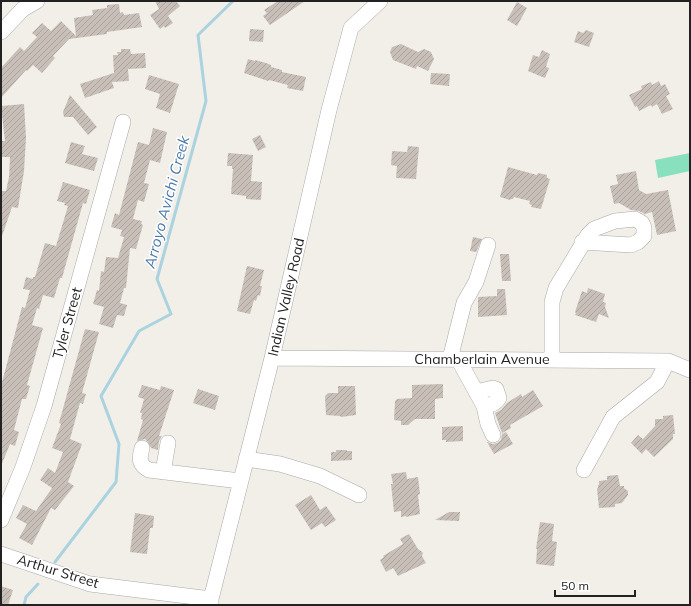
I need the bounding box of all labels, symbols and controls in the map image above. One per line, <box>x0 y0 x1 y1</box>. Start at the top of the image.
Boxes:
water label: Arroyo Avichi Creek <box>139 132 194 271</box>
street label: Indian Valley Road <box>264 236 308 358</box>
street label: Tyler Street <box>48 285 86 361</box>
street label: Chamberlain Avenue <box>414 350 550 368</box>
street label: Arthur Street <box>15 550 101 592</box>
scale bar <box>555 572 635 598</box>
text: 50 m <box>561 578 589 593</box>

